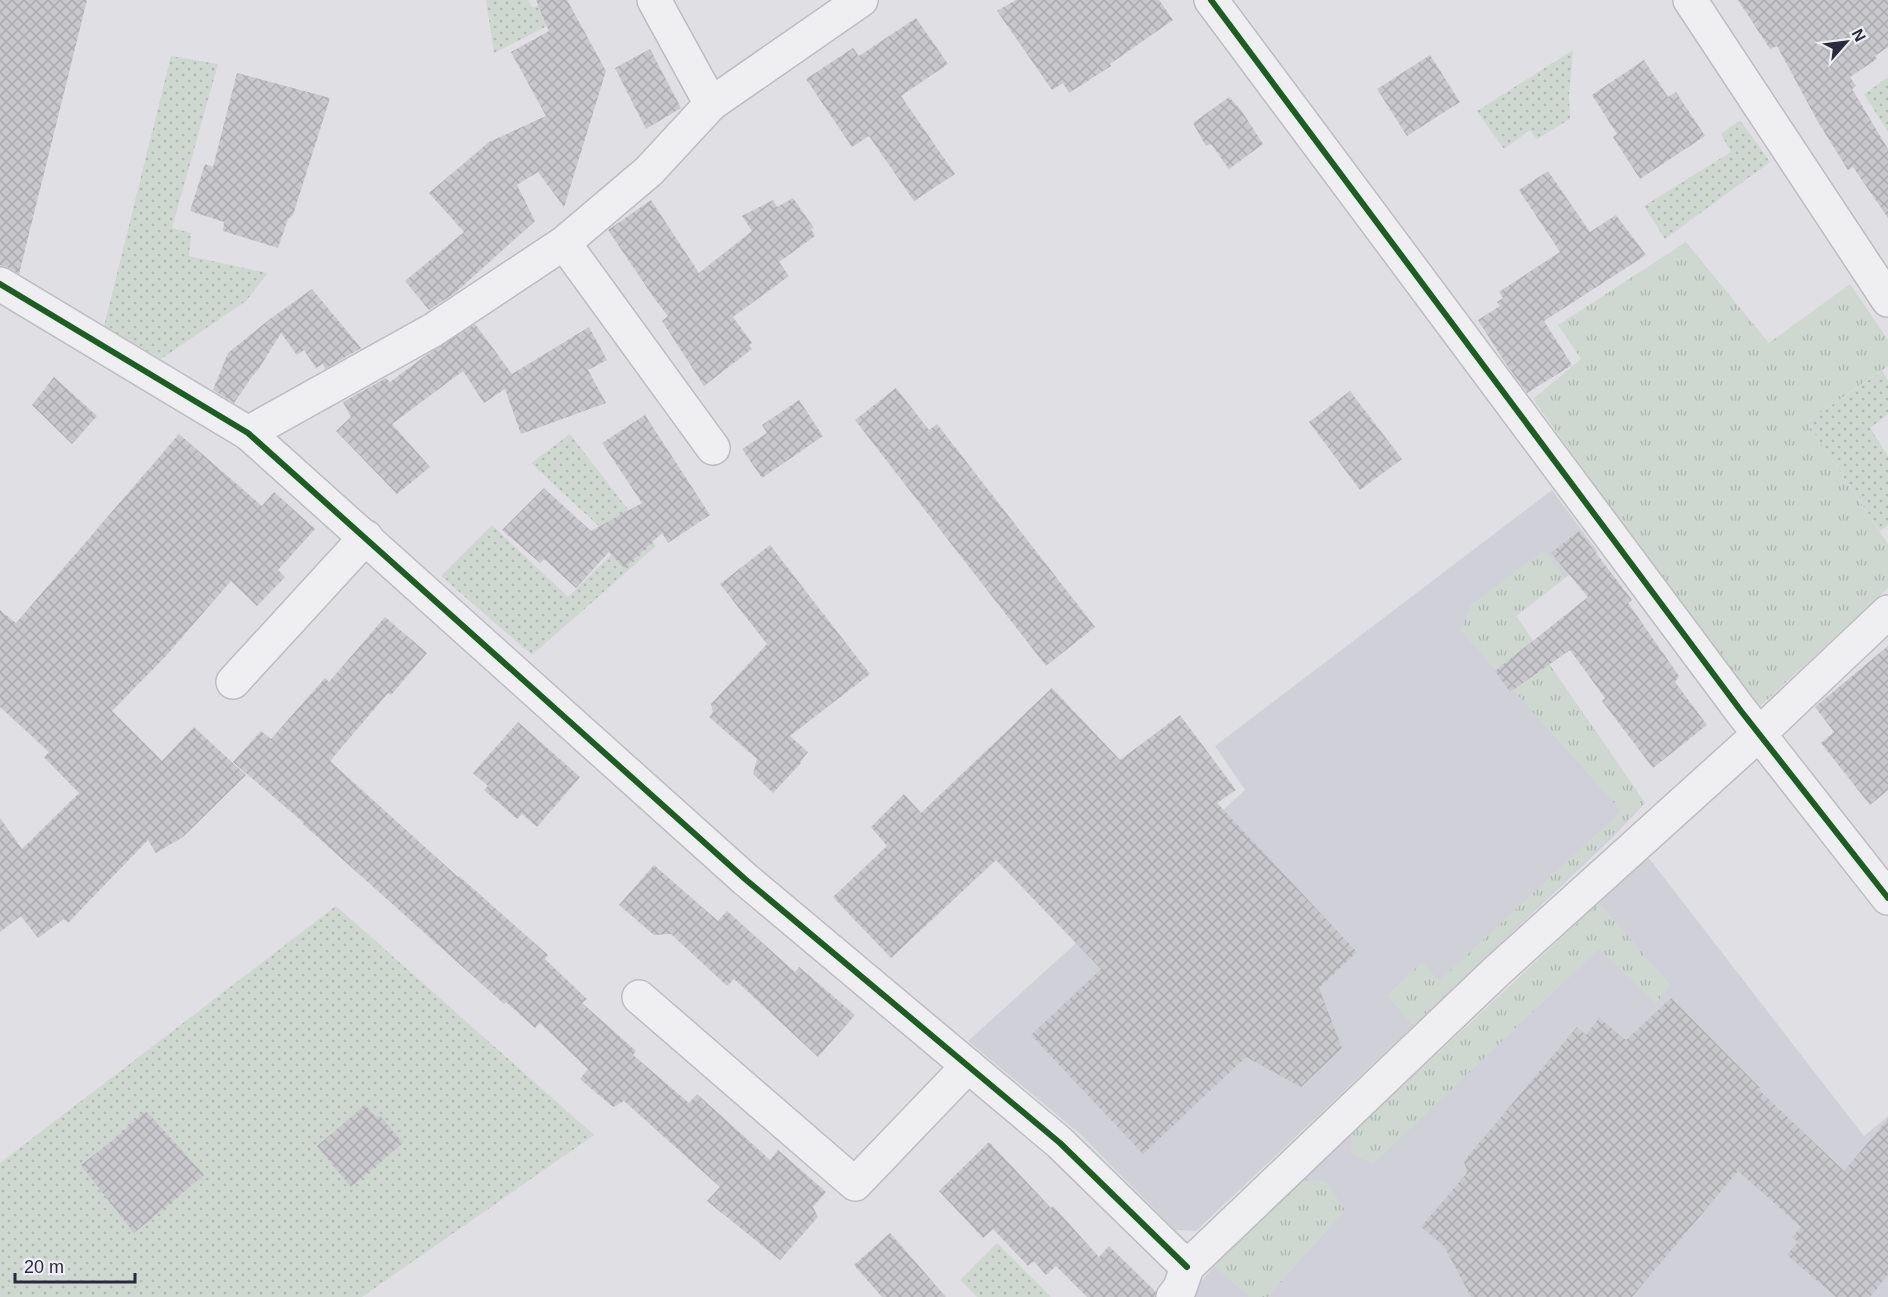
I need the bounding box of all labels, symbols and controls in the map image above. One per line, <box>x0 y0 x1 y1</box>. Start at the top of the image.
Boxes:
north arrow <box>1816 12 1876 72</box>
text: N <box>1849 26 1869 44</box>
scale bar <box>15 1246 135 1284</box>
text: 20 m <box>24 1257 64 1277</box>

